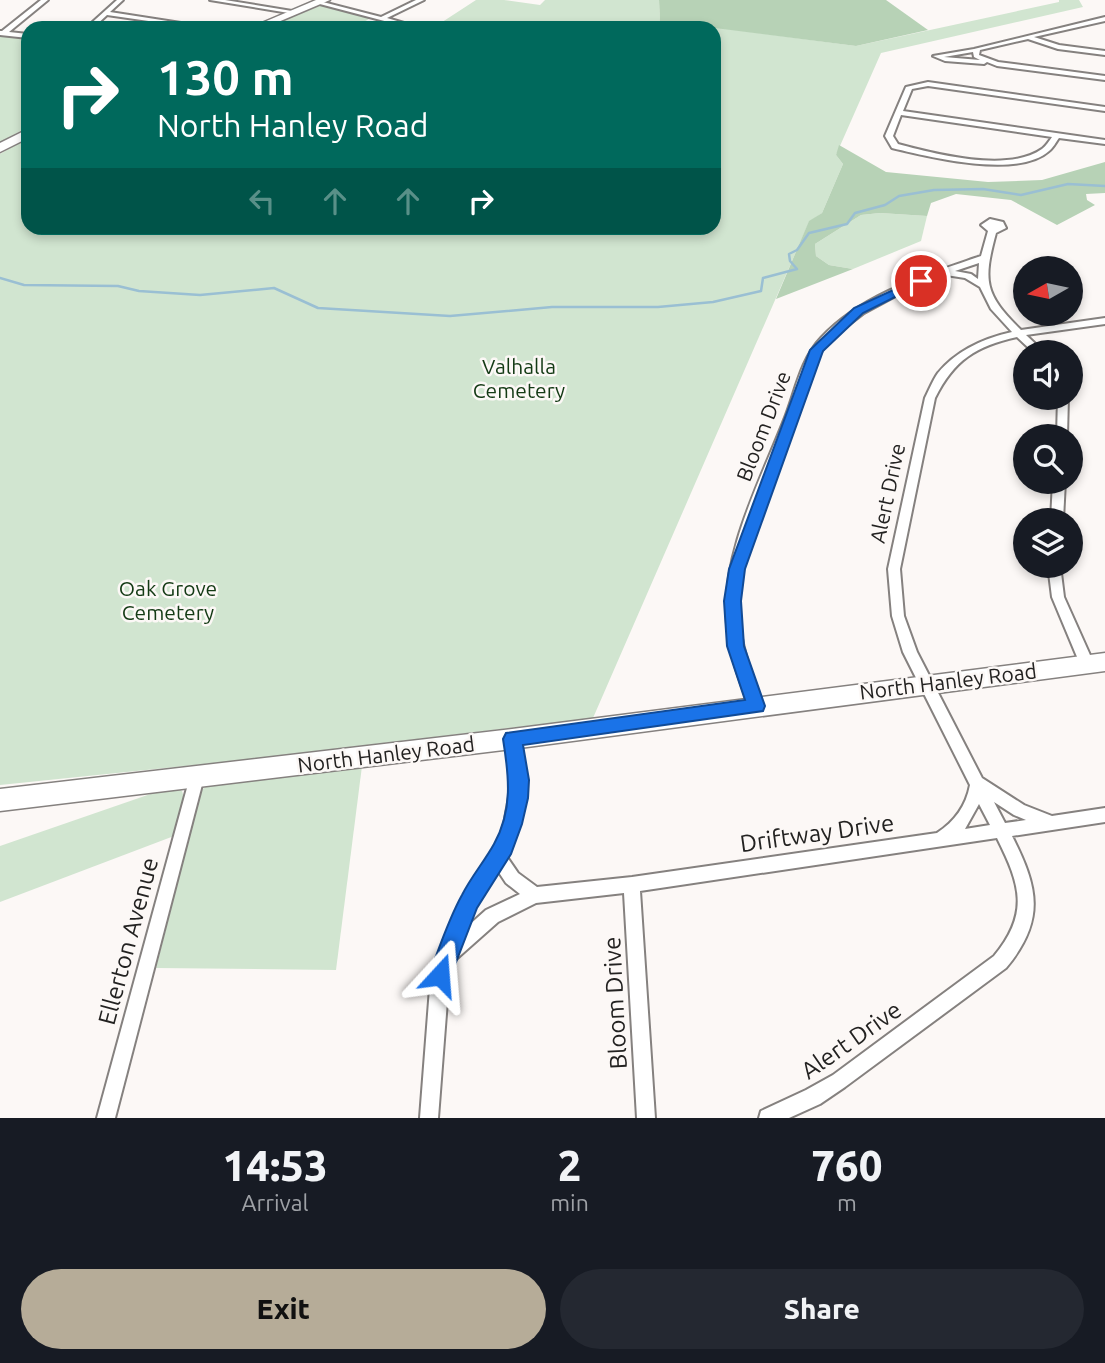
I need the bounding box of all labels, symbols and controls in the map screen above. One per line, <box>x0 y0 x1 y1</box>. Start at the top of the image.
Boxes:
icon: right <box>42 49 133 140</box>
text: 130 m <box>157 49 294 104</box>
text: North Hanley Road <box>157 107 428 143</box>
icon: left <box>243 182 281 220</box>
icon: ahead <box>316 182 354 220</box>
icon: ahead <box>389 182 427 220</box>
icon: right <box>462 182 500 220</box>
pin <box>891 251 951 311</box>
north arrow <box>1013 256 1083 326</box>
map controls <box>1013 256 1083 578</box>
icon: arrive <box>902 262 940 300</box>
button: sound <box>1013 340 1083 410</box>
park label: Valhalla Cemetery <box>473 354 565 402</box>
street label: Bloom Drive <box>731 368 795 484</box>
button: search <box>1013 424 1083 494</box>
street label: Alert Drive <box>865 441 909 545</box>
button: layers <box>1013 508 1083 578</box>
park label: Oak Grove Cemetery <box>119 576 217 624</box>
street label: North Hanley Road <box>858 658 1038 704</box>
street label: North Hanley Road <box>296 731 476 777</box>
street label: Driftway Drive <box>738 809 896 857</box>
street label: Ellerton Avenue <box>93 854 163 1028</box>
street label: Bloom Drive <box>598 936 632 1070</box>
position arrow <box>403 938 477 1012</box>
street label: Alert Drive <box>796 996 906 1084</box>
text: 14:53 <box>223 1142 328 1189</box>
text: 2 <box>558 1142 581 1189</box>
text: 760 <box>811 1142 882 1189</box>
text: Arrival <box>242 1190 309 1215</box>
text: min <box>550 1190 589 1215</box>
text: m <box>837 1190 857 1215</box>
button: Exit <box>21 1269 546 1349</box>
button: Share <box>560 1269 1084 1349</box>

